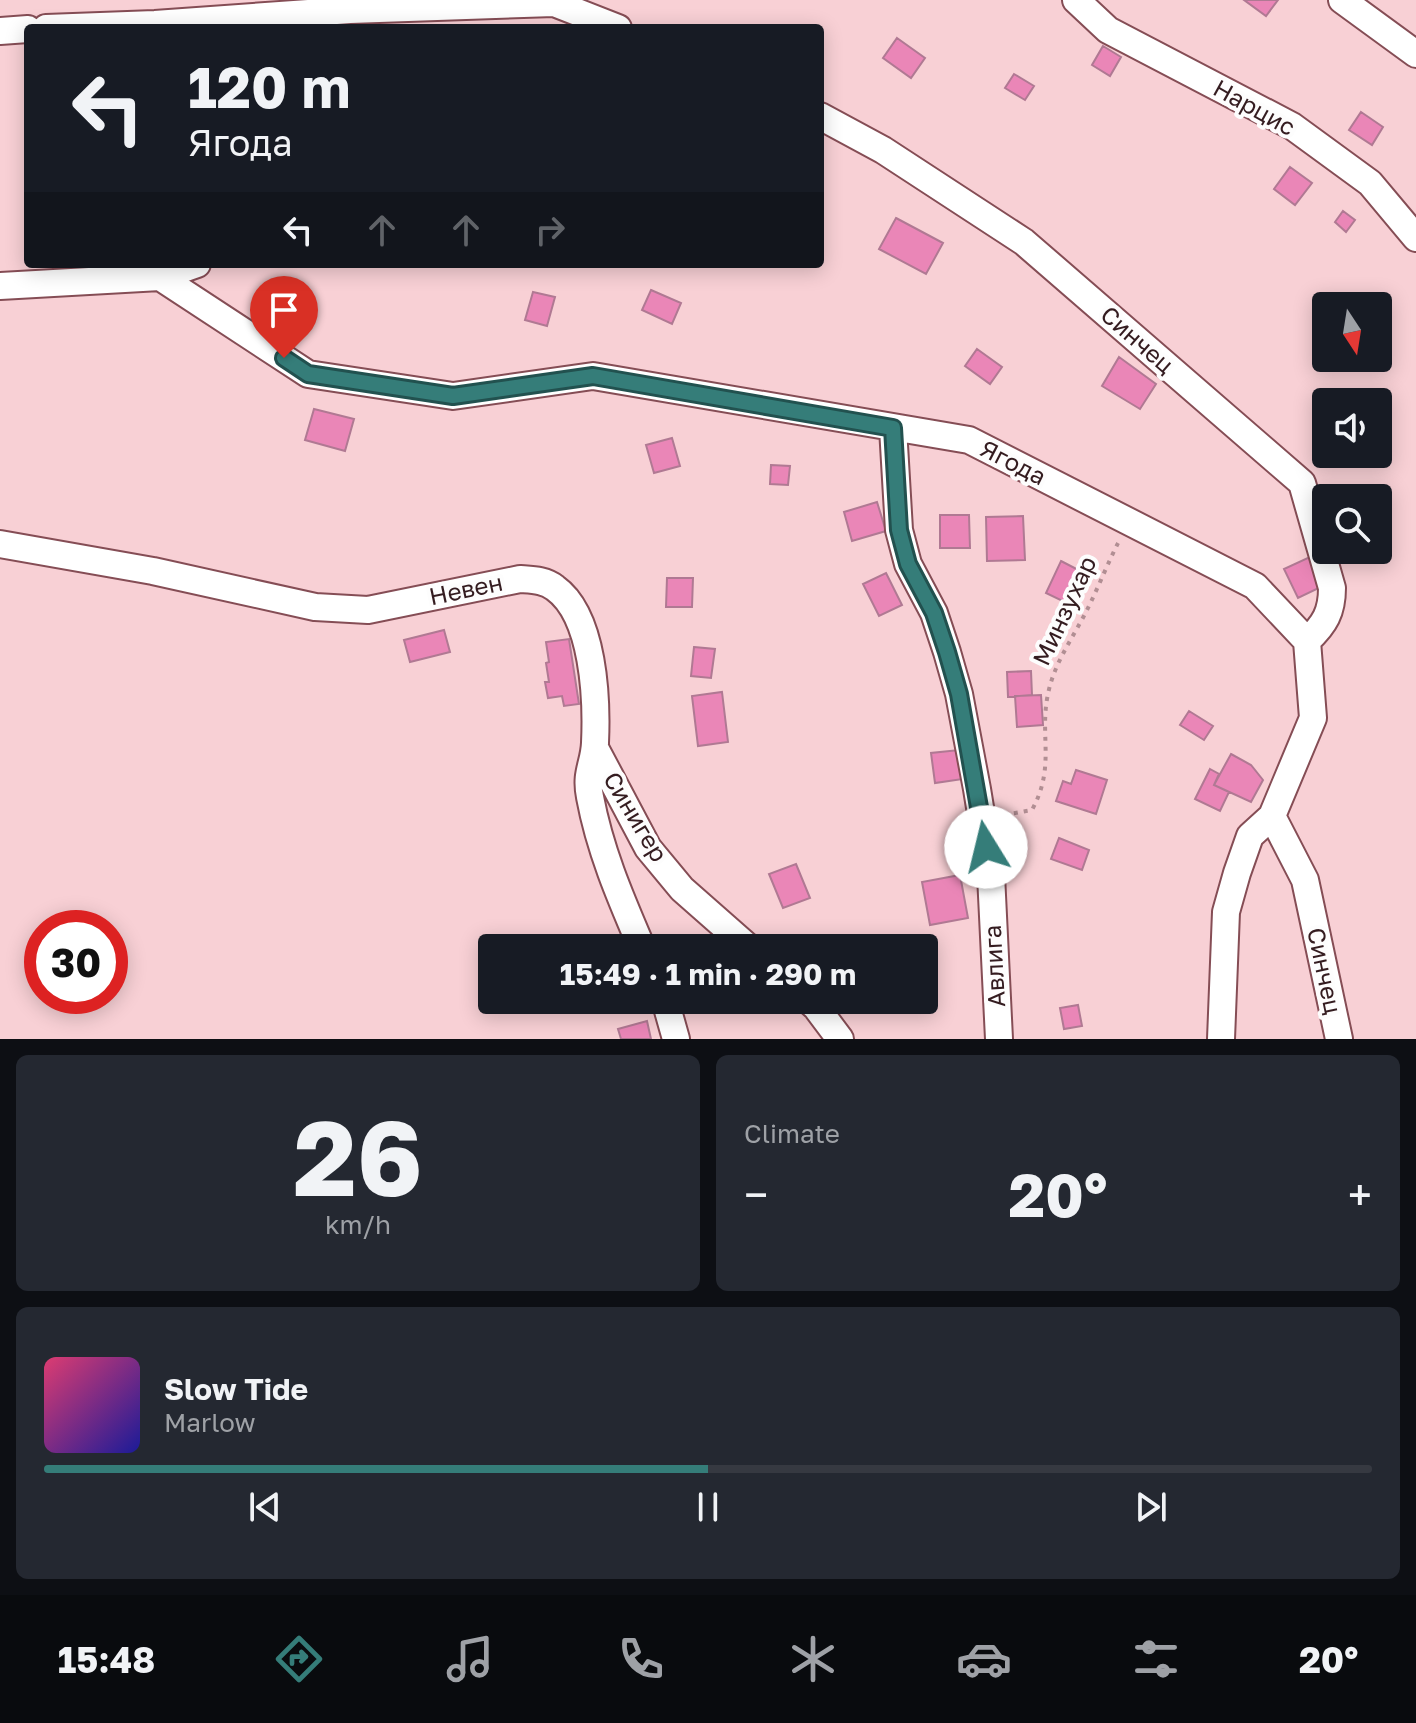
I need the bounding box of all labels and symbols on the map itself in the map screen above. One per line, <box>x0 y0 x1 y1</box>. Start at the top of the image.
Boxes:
street label: Нарцис <box>1209 72 1301 141</box>
pin <box>250 276 318 358</box>
north arrow <box>1312 292 1392 372</box>
street label: Синчец <box>1095 299 1181 379</box>
street label: Ягода <box>976 433 1051 490</box>
street label: Минзухар <box>1026 551 1102 670</box>
street label: Невен <box>426 567 505 610</box>
street label: Синигер <box>598 766 674 866</box>
position arrow <box>944 805 1028 889</box>
speed limit sign: 30 <box>24 910 128 1014</box>
street label: Авлига <box>977 924 1010 1008</box>
street label: Синчец <box>1302 925 1349 1017</box>

